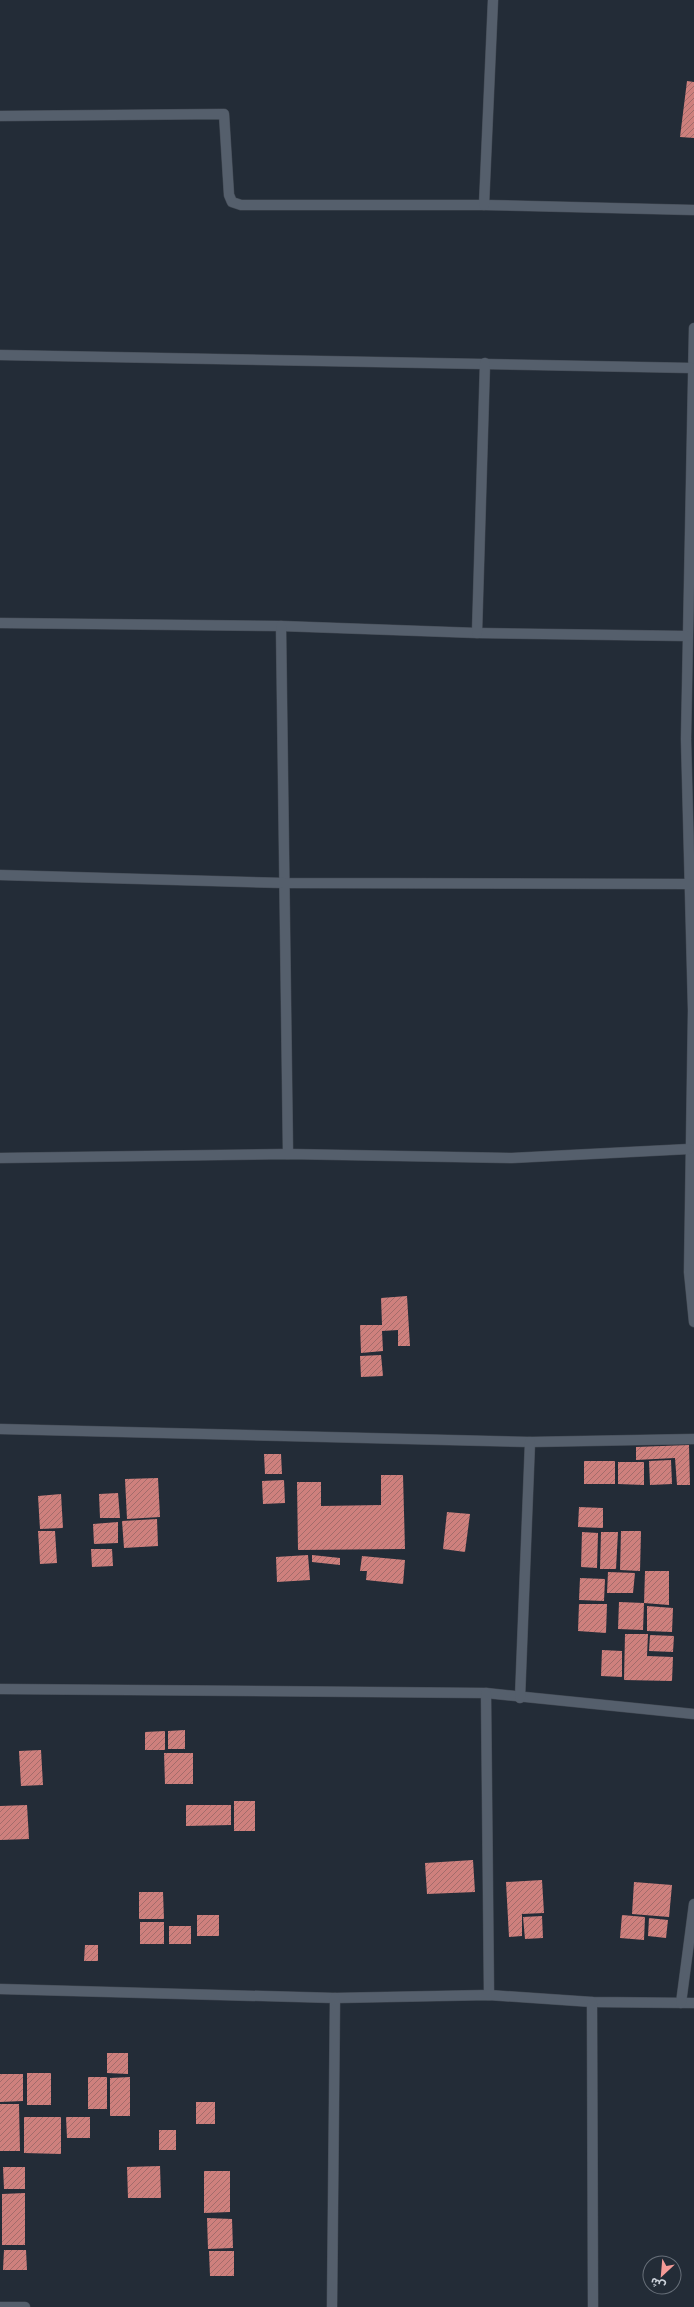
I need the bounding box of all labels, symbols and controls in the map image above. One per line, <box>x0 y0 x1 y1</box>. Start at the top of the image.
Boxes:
north arrow <box>642 2255 682 2295</box>
text: ش <box>648 2274 667 2293</box>

